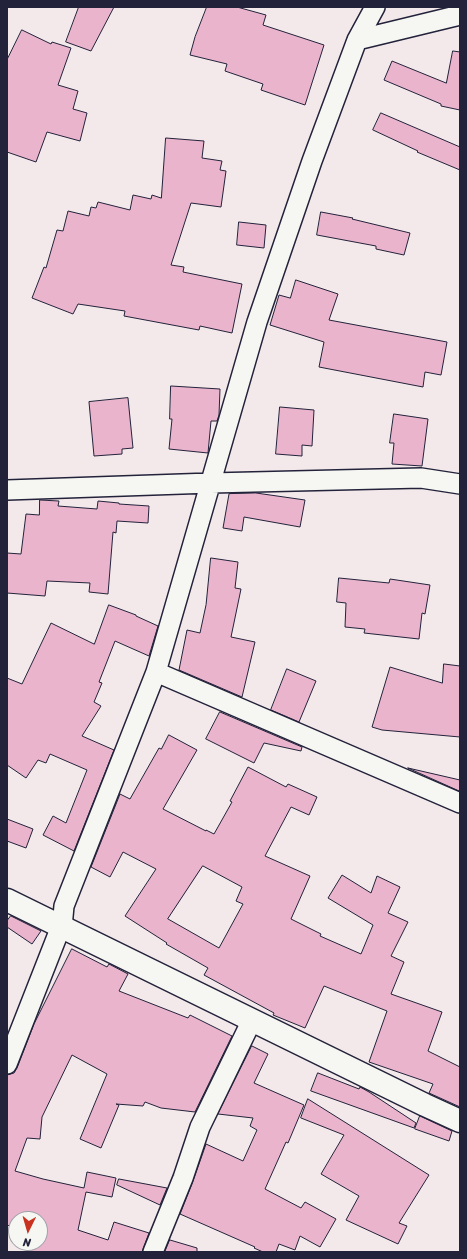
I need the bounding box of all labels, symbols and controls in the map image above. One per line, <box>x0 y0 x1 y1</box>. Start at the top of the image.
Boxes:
north arrow <box>8 1211 48 1251</box>
text: N <box>22 1233 32 1252</box>

